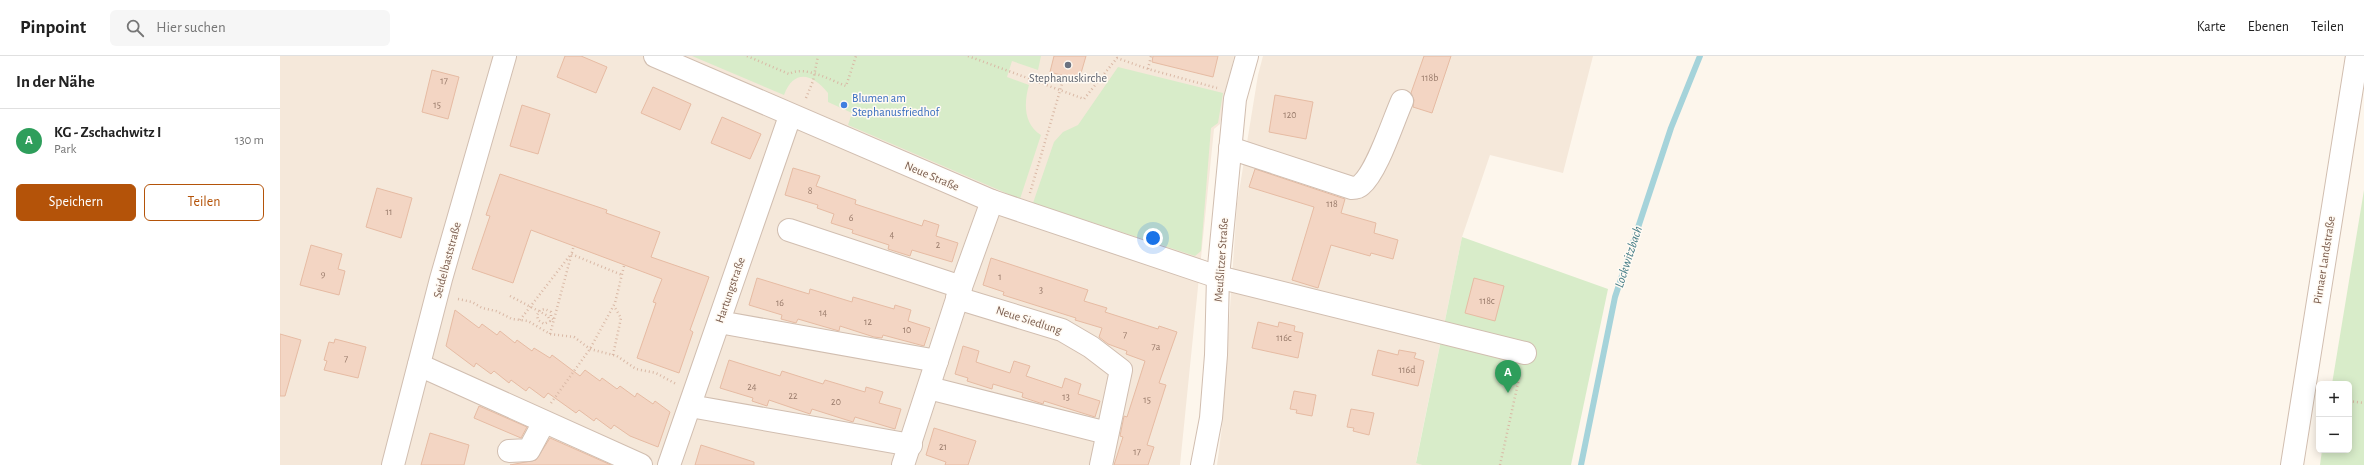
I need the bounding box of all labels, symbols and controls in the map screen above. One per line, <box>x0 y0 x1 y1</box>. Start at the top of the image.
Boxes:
search box <box>110 10 390 46</box>
icon: search <box>124 17 146 39</box>
text: Pinpoint <box>20 18 86 37</box>
text: Hier suchen <box>156 20 226 35</box>
text: Karte <box>2197 20 2226 34</box>
text: Ebenen <box>2248 20 2289 34</box>
text: Teilen <box>2311 20 2344 34</box>
marker: Stephanuskirche <box>1063 60 1073 70</box>
place label: Stephanuskirche <box>1029 72 1107 84</box>
text: In der Nähe <box>16 73 95 90</box>
house number: 118b <box>1422 73 1438 83</box>
house number: 17 <box>440 76 448 86</box>
place label: Blumen am Stephanusfriedhof <box>852 92 940 118</box>
house number: 15 <box>433 100 441 110</box>
marker: Blumen am Stephanusfriedhof <box>839 100 849 110</box>
house number: 120 <box>1283 110 1297 120</box>
text: KG - Zschachwitz I <box>54 125 161 140</box>
text: A <box>25 134 33 147</box>
text: 130 m <box>235 134 264 147</box>
text: Park <box>54 143 76 156</box>
street label: Neue Straße <box>903 159 961 193</box>
button: Speichern <box>16 184 136 221</box>
button: Teilen <box>144 184 264 221</box>
house number: 8 <box>808 186 813 196</box>
house number: 118 <box>1326 199 1338 209</box>
house number: 11 <box>386 207 392 217</box>
house number: 6 <box>849 213 854 223</box>
street label: Pirnaer Landstraße <box>2311 215 2337 305</box>
street label: Meußlitzer Straße <box>1212 217 1230 303</box>
street label: Seidelbaststraße <box>431 221 463 299</box>
water label: Lockwitzbach <box>1613 225 1645 289</box>
your location <box>1143 228 1163 248</box>
house number: 4 <box>890 230 895 240</box>
house number: 2 <box>936 240 941 250</box>
street label: Hartungstraße <box>713 255 747 325</box>
house number: 9 <box>321 269 326 279</box>
house number: 1 <box>998 272 1002 282</box>
house number: 3 <box>1039 285 1043 295</box>
house number: 118c <box>1479 296 1495 306</box>
house number: 16 <box>776 298 784 308</box>
street label: Neue Siedlung <box>995 304 1064 336</box>
house number: 14 <box>819 308 827 318</box>
house number: 12 <box>864 317 872 327</box>
house number: 10 <box>903 325 911 335</box>
house number: 7 <box>1123 330 1127 340</box>
house number: 116c <box>1276 333 1292 343</box>
house number: 7a <box>1152 342 1161 352</box>
house number: 7 <box>344 354 348 364</box>
pin: A <box>1495 360 1521 393</box>
house number: 116d <box>1399 365 1415 375</box>
map controls <box>2316 381 2352 453</box>
button: + <box>2316 381 2352 417</box>
house number: 24 <box>747 382 757 392</box>
house number: 22 <box>788 391 798 401</box>
house number: 13 <box>1062 392 1070 402</box>
house number: 15 <box>1143 395 1151 405</box>
house number: 20 <box>831 397 841 407</box>
button: − <box>2316 417 2352 453</box>
house number: 21 <box>939 442 947 452</box>
house number: 17 <box>1133 447 1141 457</box>

